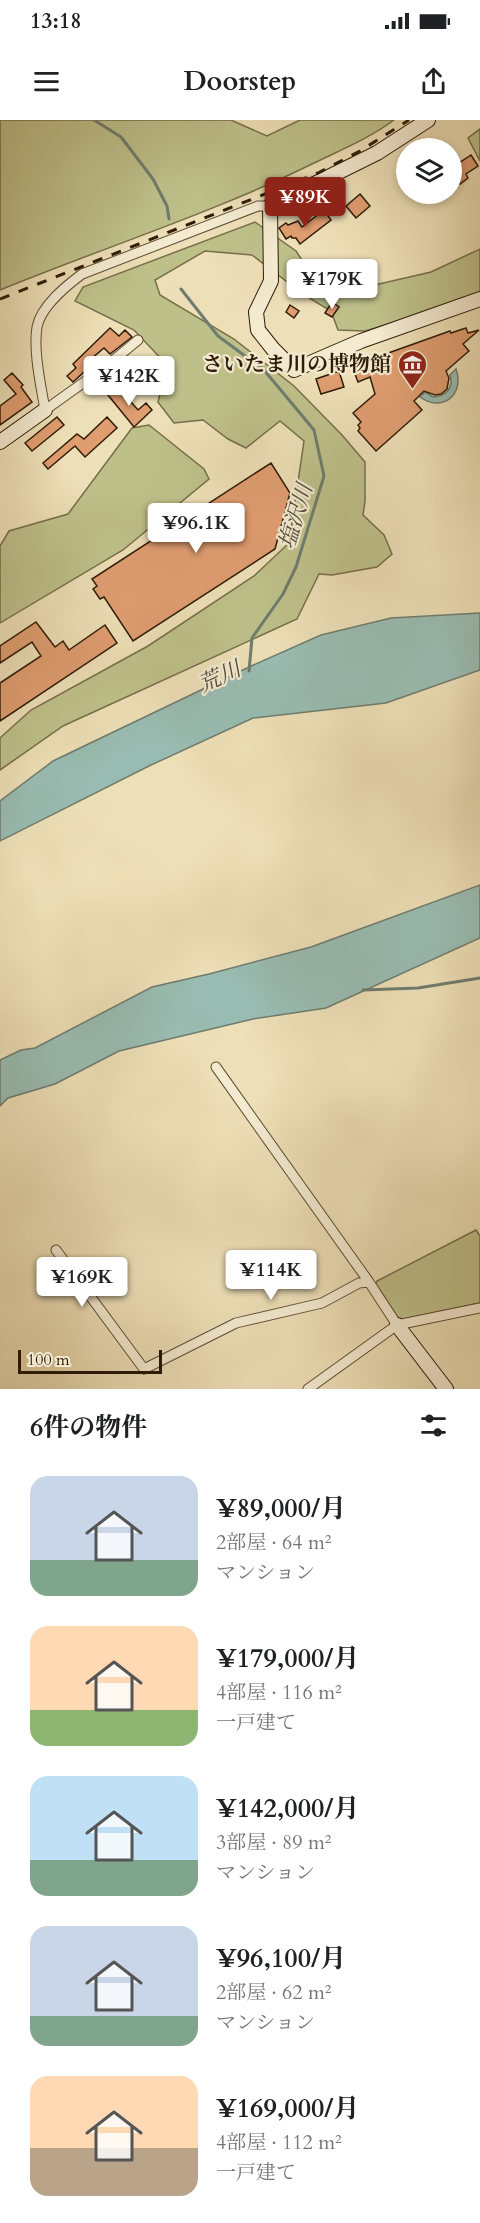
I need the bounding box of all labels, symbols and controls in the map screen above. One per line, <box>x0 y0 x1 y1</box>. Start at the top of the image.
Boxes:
text: 13:18 <box>30 6 81 36</box>
text: Doorstep <box>184 63 296 100</box>
icon: menu <box>30 65 63 98</box>
icon: share <box>417 65 450 98</box>
map controls <box>396 138 462 204</box>
button: layers <box>396 138 462 204</box>
pin: ¥89K <box>269 177 341 228</box>
text: ¥89K <box>279 183 331 210</box>
pin: ¥179K <box>290 259 374 310</box>
text: ¥179K <box>301 265 363 292</box>
museum icon: さいたま川の博物館 <box>396 348 428 390</box>
place label: さいたま川の博物館 <box>202 350 391 379</box>
pin: ¥142K <box>87 356 171 407</box>
text: ¥142K <box>98 362 160 389</box>
water label: 塩沢川 <box>272 478 321 552</box>
pin: ¥96.1K <box>147 503 245 554</box>
text: ¥96.1K <box>162 509 230 536</box>
water label: 荒川 <box>193 653 248 700</box>
pin: ¥114K <box>229 1250 313 1301</box>
text: ¥114K <box>240 1256 302 1283</box>
pin: ¥169K <box>40 1257 124 1308</box>
text: ¥169K <box>51 1263 113 1290</box>
scale bar <box>18 1347 162 1374</box>
text: 100 m <box>27 1349 69 1371</box>
icon: filters <box>417 1409 450 1442</box>
text: 6件の物件 <box>30 1410 147 1445</box>
text: ¥89,000/月 <box>216 1491 346 1526</box>
icon: home <box>78 1500 150 1572</box>
text: 2部屋 · 64 m² <box>216 1529 332 1556</box>
text: マンション <box>216 1559 315 1586</box>
text: ¥179,000/月 <box>216 1641 359 1676</box>
icon: home <box>78 1650 150 1722</box>
text: 4部屋 · 116 m² <box>216 1679 342 1706</box>
text: 一戸建て <box>216 1709 296 1736</box>
text: ¥142,000/月 <box>216 1791 359 1826</box>
icon: home <box>78 1800 150 1872</box>
text: 3部屋 · 89 m² <box>216 1829 332 1856</box>
text: マンション <box>216 1859 315 1886</box>
text: ¥96,100/月 <box>216 1941 346 1976</box>
icon: home <box>78 1950 150 2022</box>
text: 2部屋 · 62 m² <box>216 1979 332 2006</box>
text: マンション <box>216 2009 315 2036</box>
text: ¥169,000/月 <box>216 2091 359 2126</box>
icon: home <box>78 2100 150 2172</box>
text: 4部屋 · 112 m² <box>216 2129 342 2156</box>
text: 一戸建て <box>216 2159 296 2186</box>

